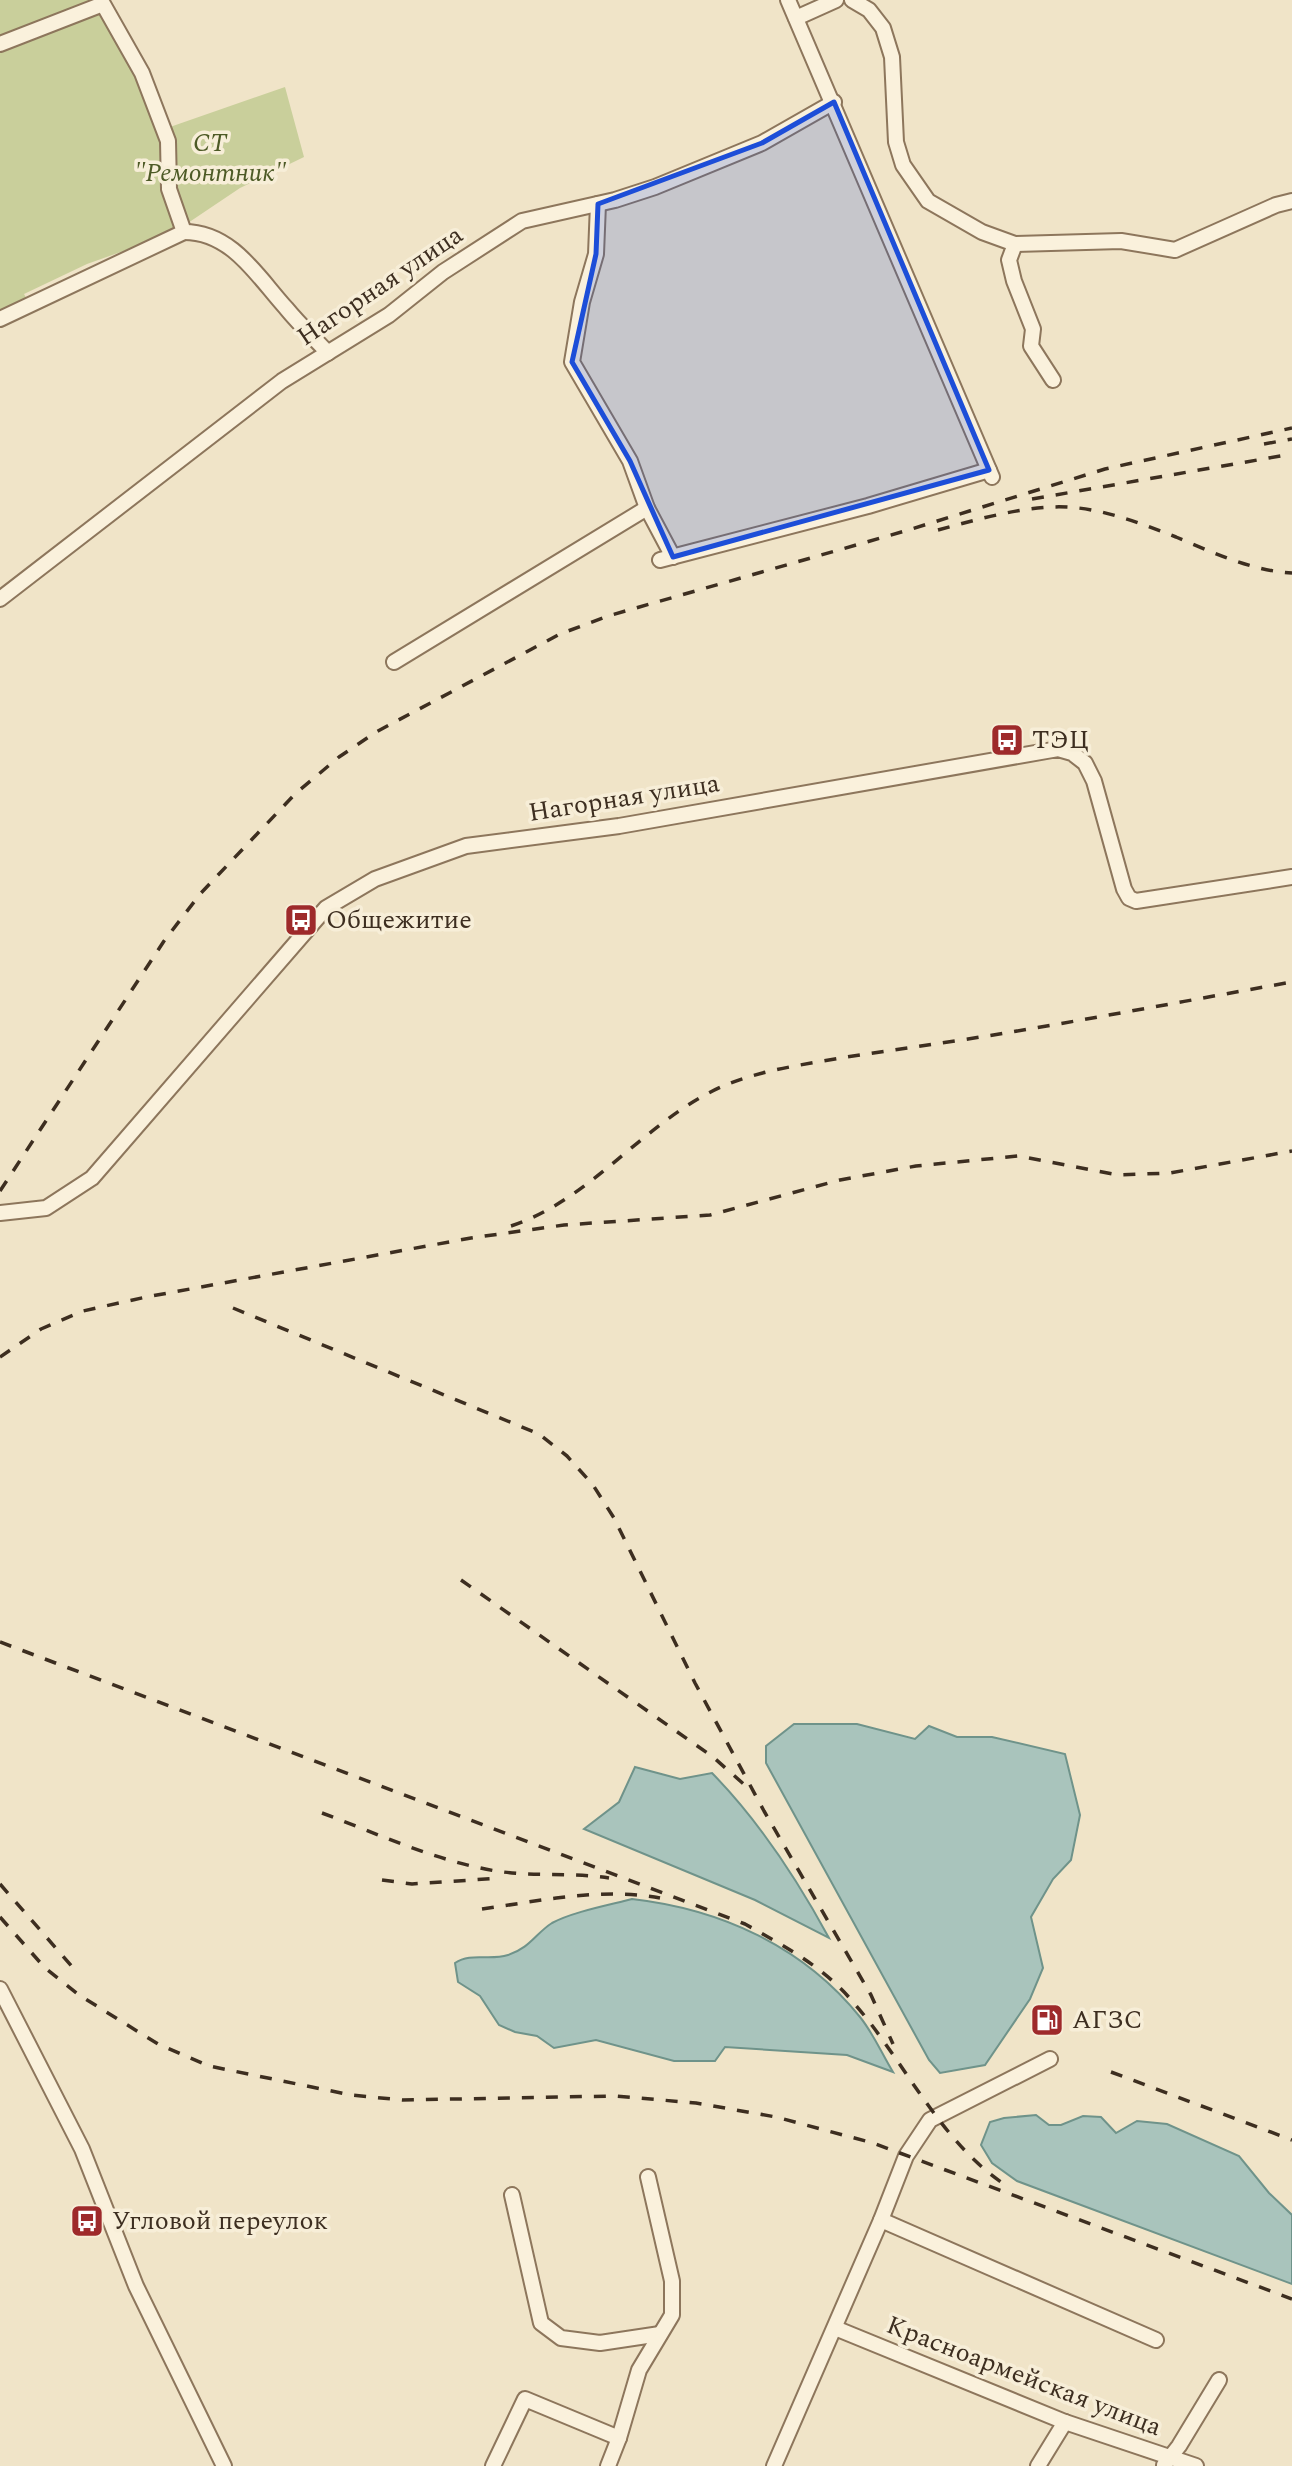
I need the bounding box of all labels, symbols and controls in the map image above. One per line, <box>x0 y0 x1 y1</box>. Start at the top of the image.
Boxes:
park label: СТ "Ремонтник" <box>134 123 287 193</box>
street label: Нагорная улица <box>289 215 471 357</box>
place label: ТЭЦ <box>1032 720 1089 760</box>
bus stop icon: ТЭЦ <box>988 721 1026 759</box>
street label: Нагорная улица <box>526 763 723 833</box>
place label: Общежитие <box>326 900 472 940</box>
bus stop icon: Общежитие <box>282 901 320 939</box>
place label: АГЗС <box>1072 2000 1143 2040</box>
fuel station icon: АГЗС <box>1028 2001 1066 2039</box>
place label: Угловой переулок <box>112 2201 328 2241</box>
bus stop icon: Угловой переулок <box>68 2202 106 2240</box>
street label: Красноармейская улица <box>881 2305 1168 2447</box>

